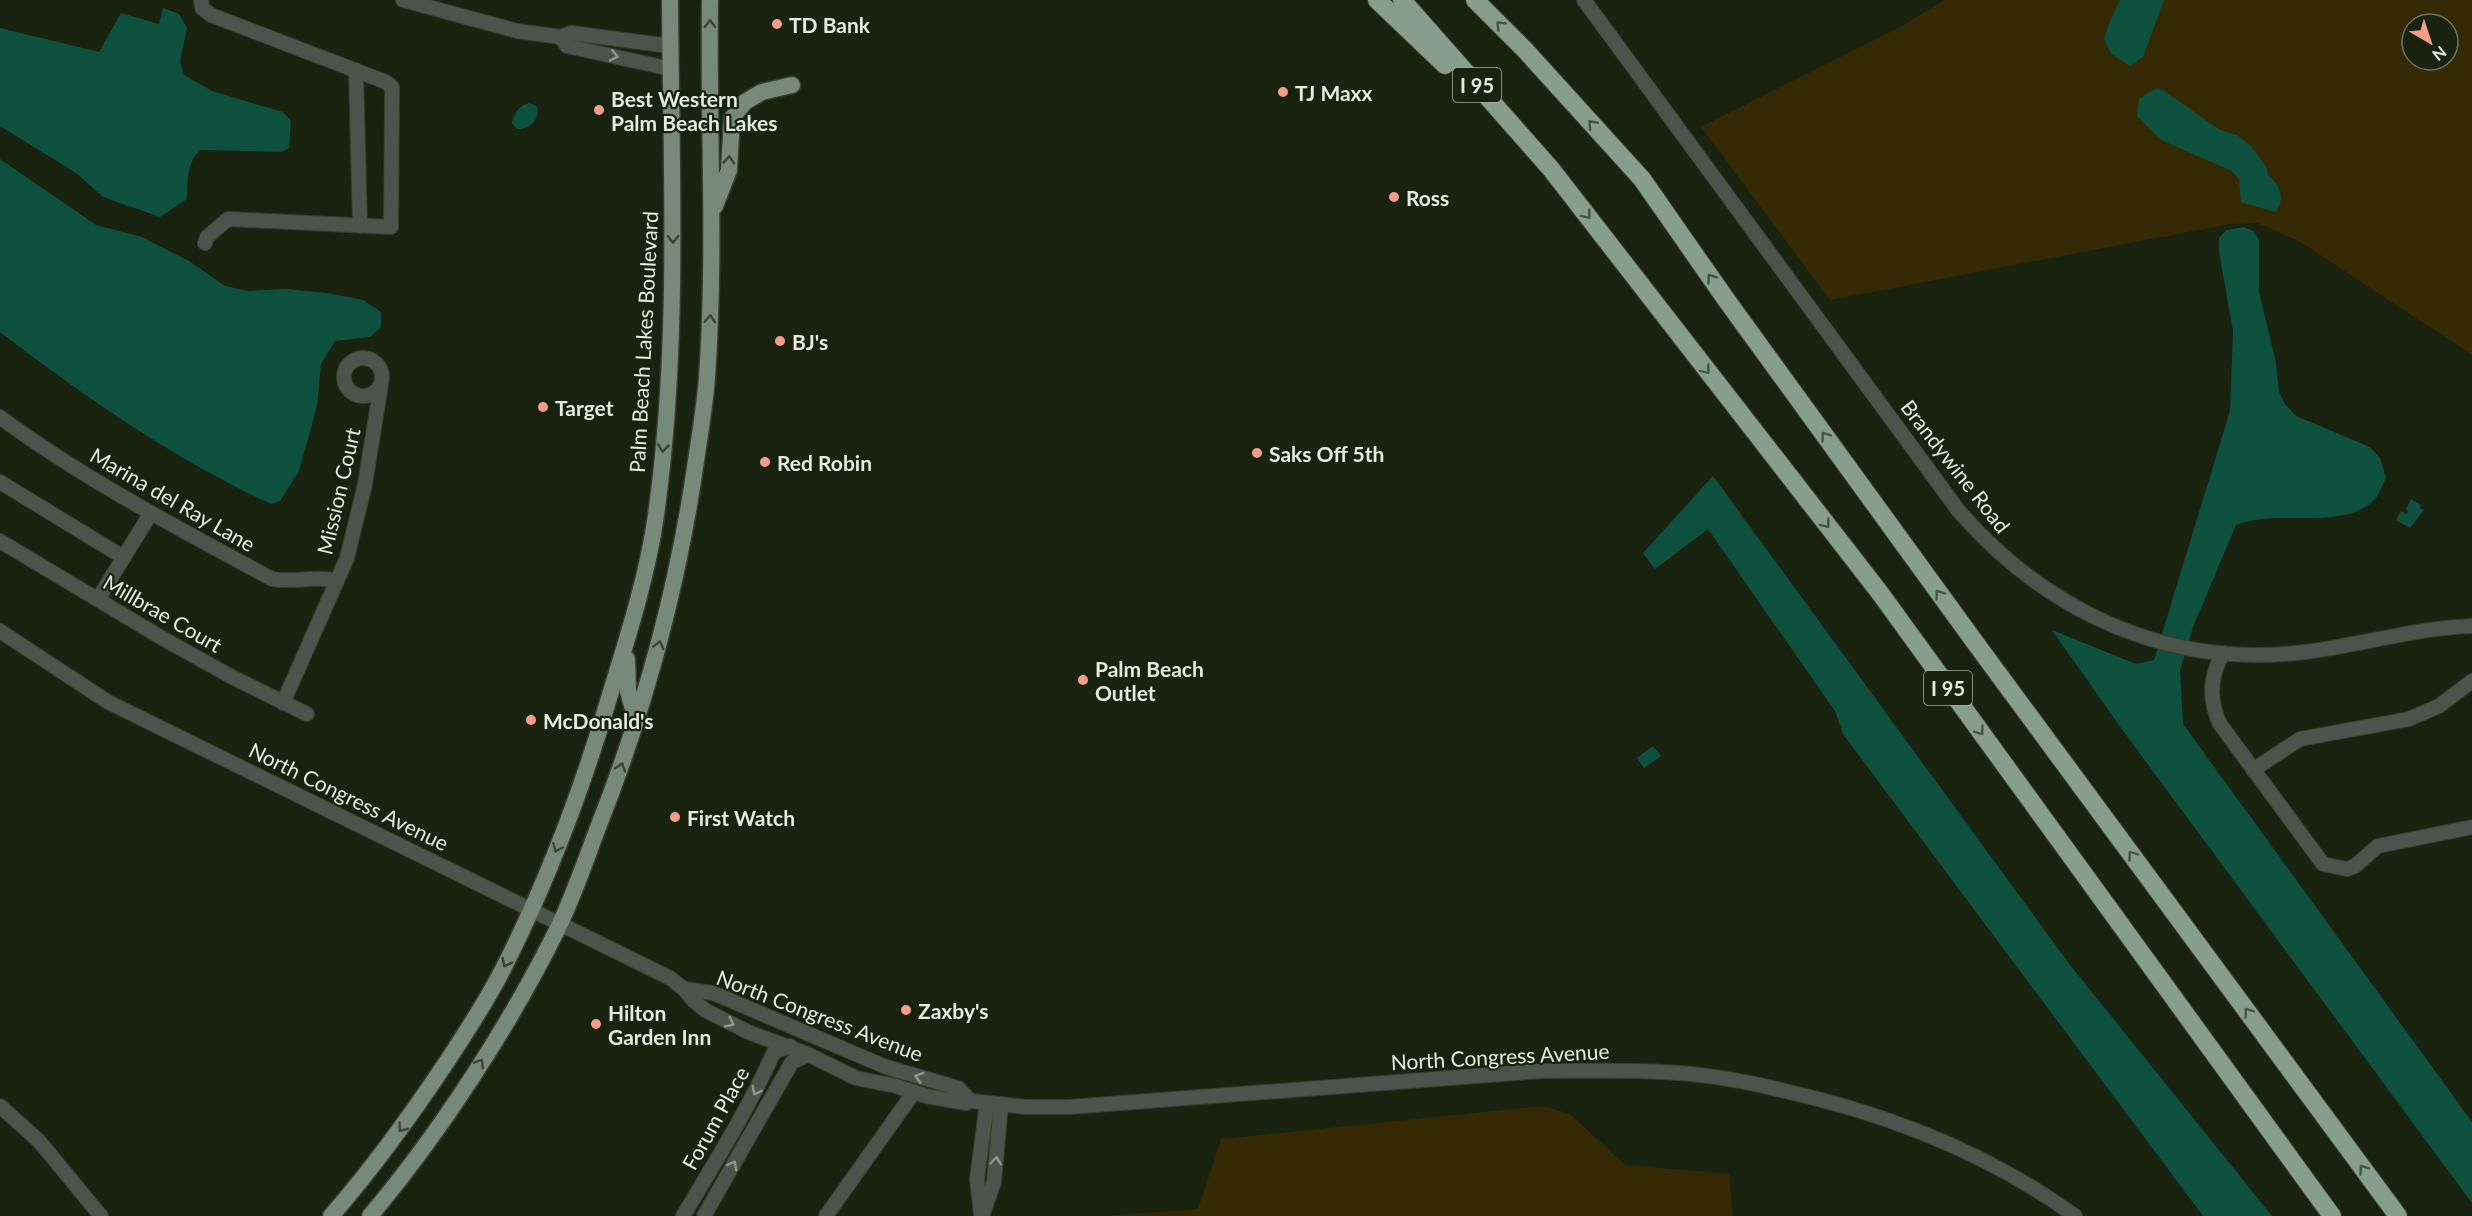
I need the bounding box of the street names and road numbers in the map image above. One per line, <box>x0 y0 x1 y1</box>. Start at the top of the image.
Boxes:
road number: I 95 <box>1453 68 1501 102</box>
street label: Palm Beach Lakes Boulevard <box>624 210 662 474</box>
street label: Brandywine Road <box>1896 395 2016 537</box>
street label: Mission Court <box>311 425 365 557</box>
street label: Marina del Ray Lane <box>86 442 260 556</box>
street label: Millbrae Court <box>99 569 227 657</box>
road number: I 95 <box>1924 671 1972 705</box>
street label: North Congress Avenue <box>245 737 453 855</box>
street label: North Congress Avenue <box>713 964 927 1066</box>
street label: North Congress Avenue <box>1390 1038 1610 1074</box>
street label: Forum Place <box>676 1062 754 1174</box>

